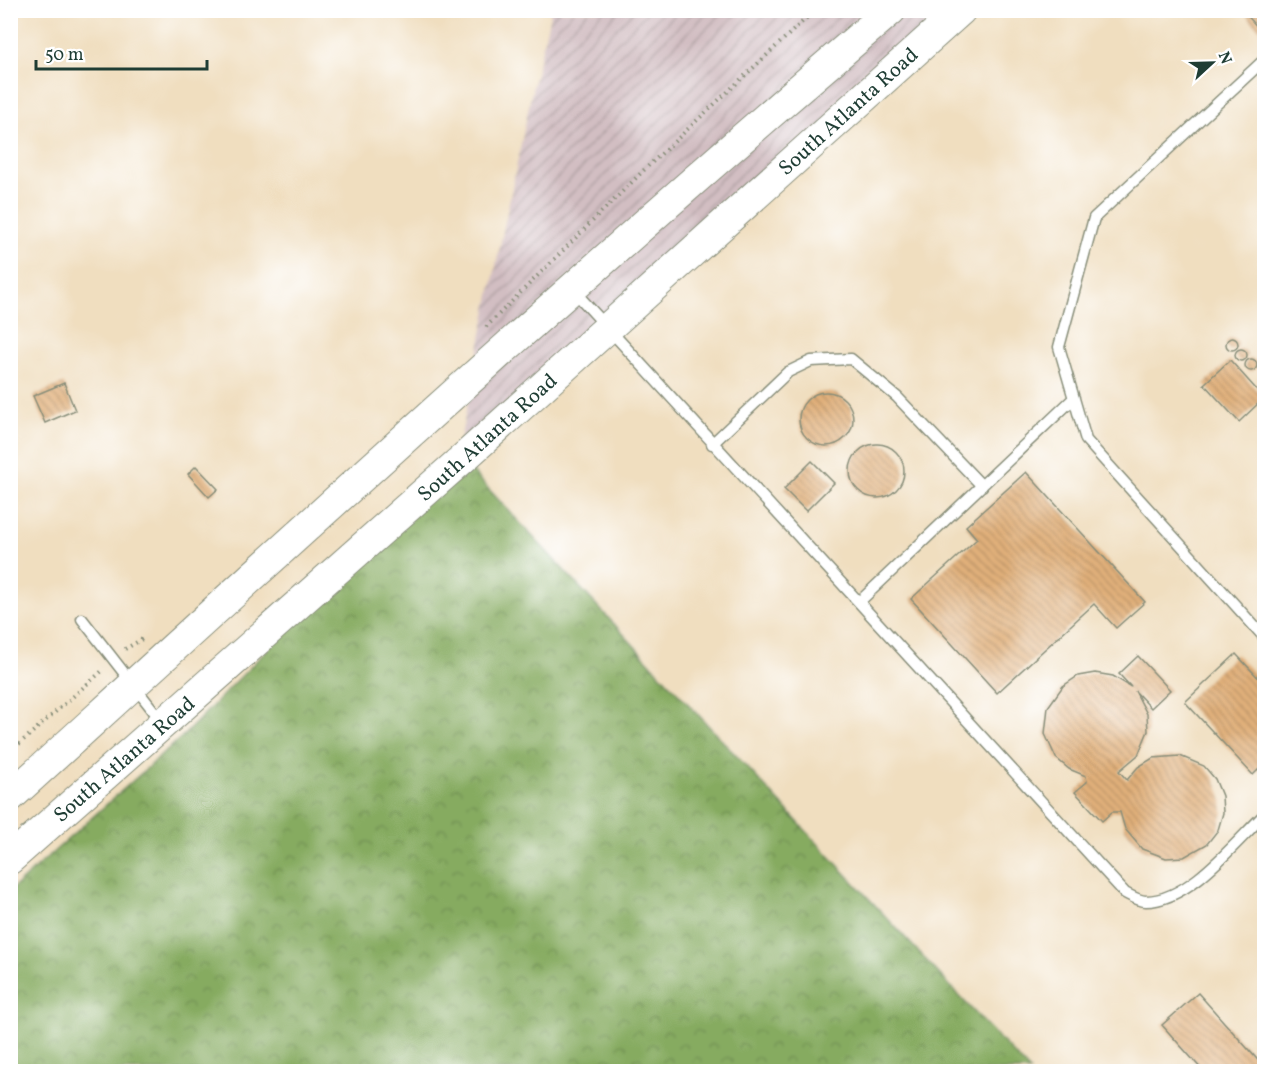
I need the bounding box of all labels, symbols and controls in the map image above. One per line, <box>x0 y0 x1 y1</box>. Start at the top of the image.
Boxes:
scale bar <box>36 33 207 71</box>
north arrow <box>1182 33 1242 93</box>
street label: South Atlanta Road <box>773 41 925 183</box>
text: 50 m <box>45 43 84 68</box>
text: N <box>1212 49 1237 68</box>
street label: South Atlanta Road <box>412 367 564 509</box>
street label: South Atlanta Road <box>48 690 202 830</box>

